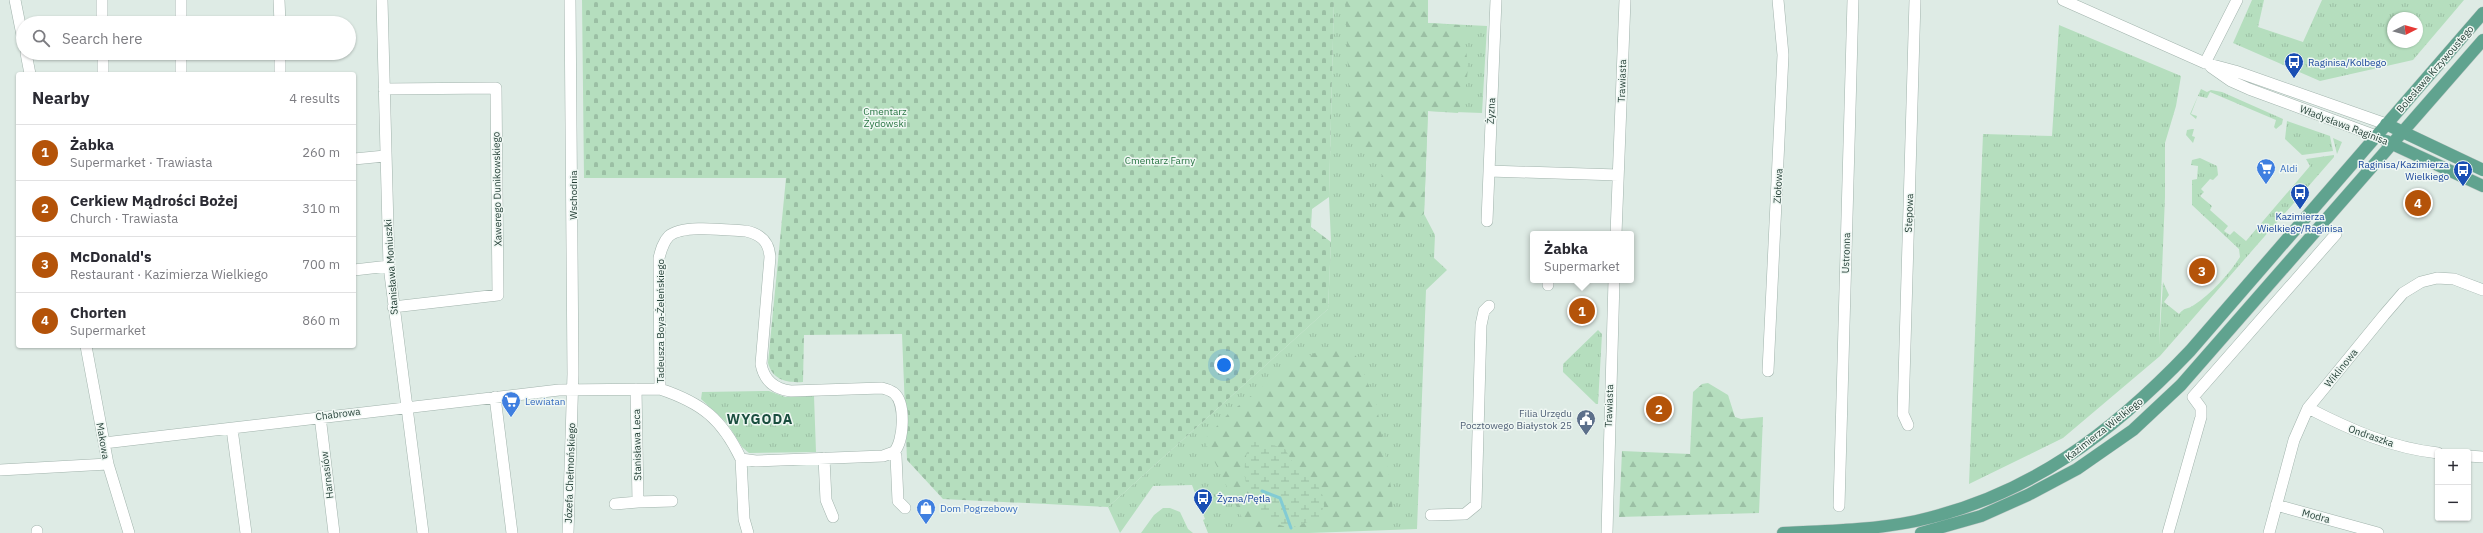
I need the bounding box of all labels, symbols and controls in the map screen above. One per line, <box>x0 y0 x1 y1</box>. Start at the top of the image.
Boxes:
north arrow <box>2387 12 2423 48</box>
search box <box>16 16 356 60</box>
street label: Bolesława Krzywoustego <box>2393 22 2477 115</box>
icon: search <box>30 27 52 49</box>
text: Search here <box>62 29 142 48</box>
bus stop icon: Raginisa/Kolbego <box>2283 51 2305 79</box>
place label: Raginisa/Kolbego <box>2308 56 2387 69</box>
street label: Trawiasta <box>1615 58 1629 103</box>
text: Nearby <box>32 87 90 109</box>
text: 4 results <box>289 90 340 107</box>
street label: Żyzna <box>1484 97 1498 125</box>
street label: Władysława Raginisa <box>2298 102 2391 148</box>
park label: Cmentarz Żydowski <box>863 105 907 130</box>
street label: Xawerego Dunikowskiego <box>489 131 504 246</box>
text: Żabka <box>70 135 114 154</box>
text: 1 <box>41 144 49 161</box>
text: 260 m <box>302 144 340 161</box>
text: Supermarket · Trawiasta <box>70 154 213 171</box>
park label: Cmentarz Farny <box>1125 154 1195 167</box>
supermarket icon: Aldi <box>2255 157 2277 185</box>
place label: Raginisa/Kazimierza Wielkiego <box>2358 158 2450 183</box>
bus stop icon: Raginisa/Kazimierza Wielkiego <box>2452 159 2474 187</box>
place label: Aldi <box>2280 162 2297 175</box>
street label: Ziołowa <box>1771 167 1785 204</box>
street label: Wschodnia <box>567 170 580 220</box>
bus stop icon: Kazimierza Wielkiego/Raginisa <box>2289 182 2311 210</box>
pin: 4 <box>2405 188 2431 218</box>
text: Cerkiew Mądrości Bożej <box>70 191 238 210</box>
street label: Stepowa <box>1902 193 1916 233</box>
text: 2 <box>41 200 49 217</box>
text: 310 m <box>302 200 340 217</box>
text: Church · Trawiasta <box>70 210 178 227</box>
place label: Kazimierza Wielkiego/Raginisa <box>2257 210 2343 235</box>
street label: Stanisława Moniuszki <box>381 219 401 315</box>
popup <box>1530 231 1634 283</box>
street label: Ustronna <box>1839 232 1853 274</box>
text: Żabka <box>1544 239 1588 258</box>
text: McDonald's <box>70 247 152 266</box>
text: 3 <box>41 256 49 273</box>
text: 700 m <box>302 256 340 273</box>
pin: 3 <box>2189 256 2215 286</box>
street label: Tadeusza Boya-Żeleńskiego <box>654 258 667 383</box>
text: Supermarket <box>1544 258 1620 275</box>
text: Restaurant · Kazimierza Wielkiego <box>70 266 268 283</box>
pin: 1 <box>1569 296 1595 326</box>
text: Chorten <box>70 303 126 322</box>
text: 4 <box>41 312 49 329</box>
text: 860 m <box>302 312 340 329</box>
text: Supermarket <box>70 322 146 339</box>
street label: Wiklinowa <box>2321 345 2361 390</box>
your location <box>1214 355 1234 375</box>
street label: Trawiasta <box>1602 383 1616 428</box>
supermarket icon: Lewiatan <box>500 390 522 418</box>
pin: 2 <box>1646 394 1672 424</box>
street label: Kazimierza Wielkiego <box>2063 394 2146 463</box>
place label: Lewiatan <box>525 395 565 408</box>
street label: Chabrowa <box>315 405 362 423</box>
place label: Filia Urzędu Pocztowego Białystok 25 <box>1460 407 1572 432</box>
street label: Stanisława Leca <box>630 408 644 481</box>
public building icon: Filia Urzędu Pocztowego Białystok 25 <box>1575 408 1597 436</box>
district label: WYGODA <box>727 410 793 428</box>
street label: Makowa <box>93 422 113 461</box>
street label: Józefa Chełmońskiego <box>562 422 578 524</box>
street label: Ondraszka <box>2346 422 2396 450</box>
map controls <box>2435 449 2471 521</box>
button: + <box>2435 449 2471 485</box>
street label: Harnasiów <box>318 450 336 499</box>
button: − <box>2435 485 2471 521</box>
bus stop icon: Żyzna/Pętla <box>1192 487 1214 515</box>
place label: Żyzna/Pętla <box>1217 492 1271 505</box>
shop icon: Dom Pogrzebowy <box>915 497 937 525</box>
place label: Dom Pogrzebowy <box>940 502 1018 515</box>
street label: Modra <box>2301 506 2332 526</box>

